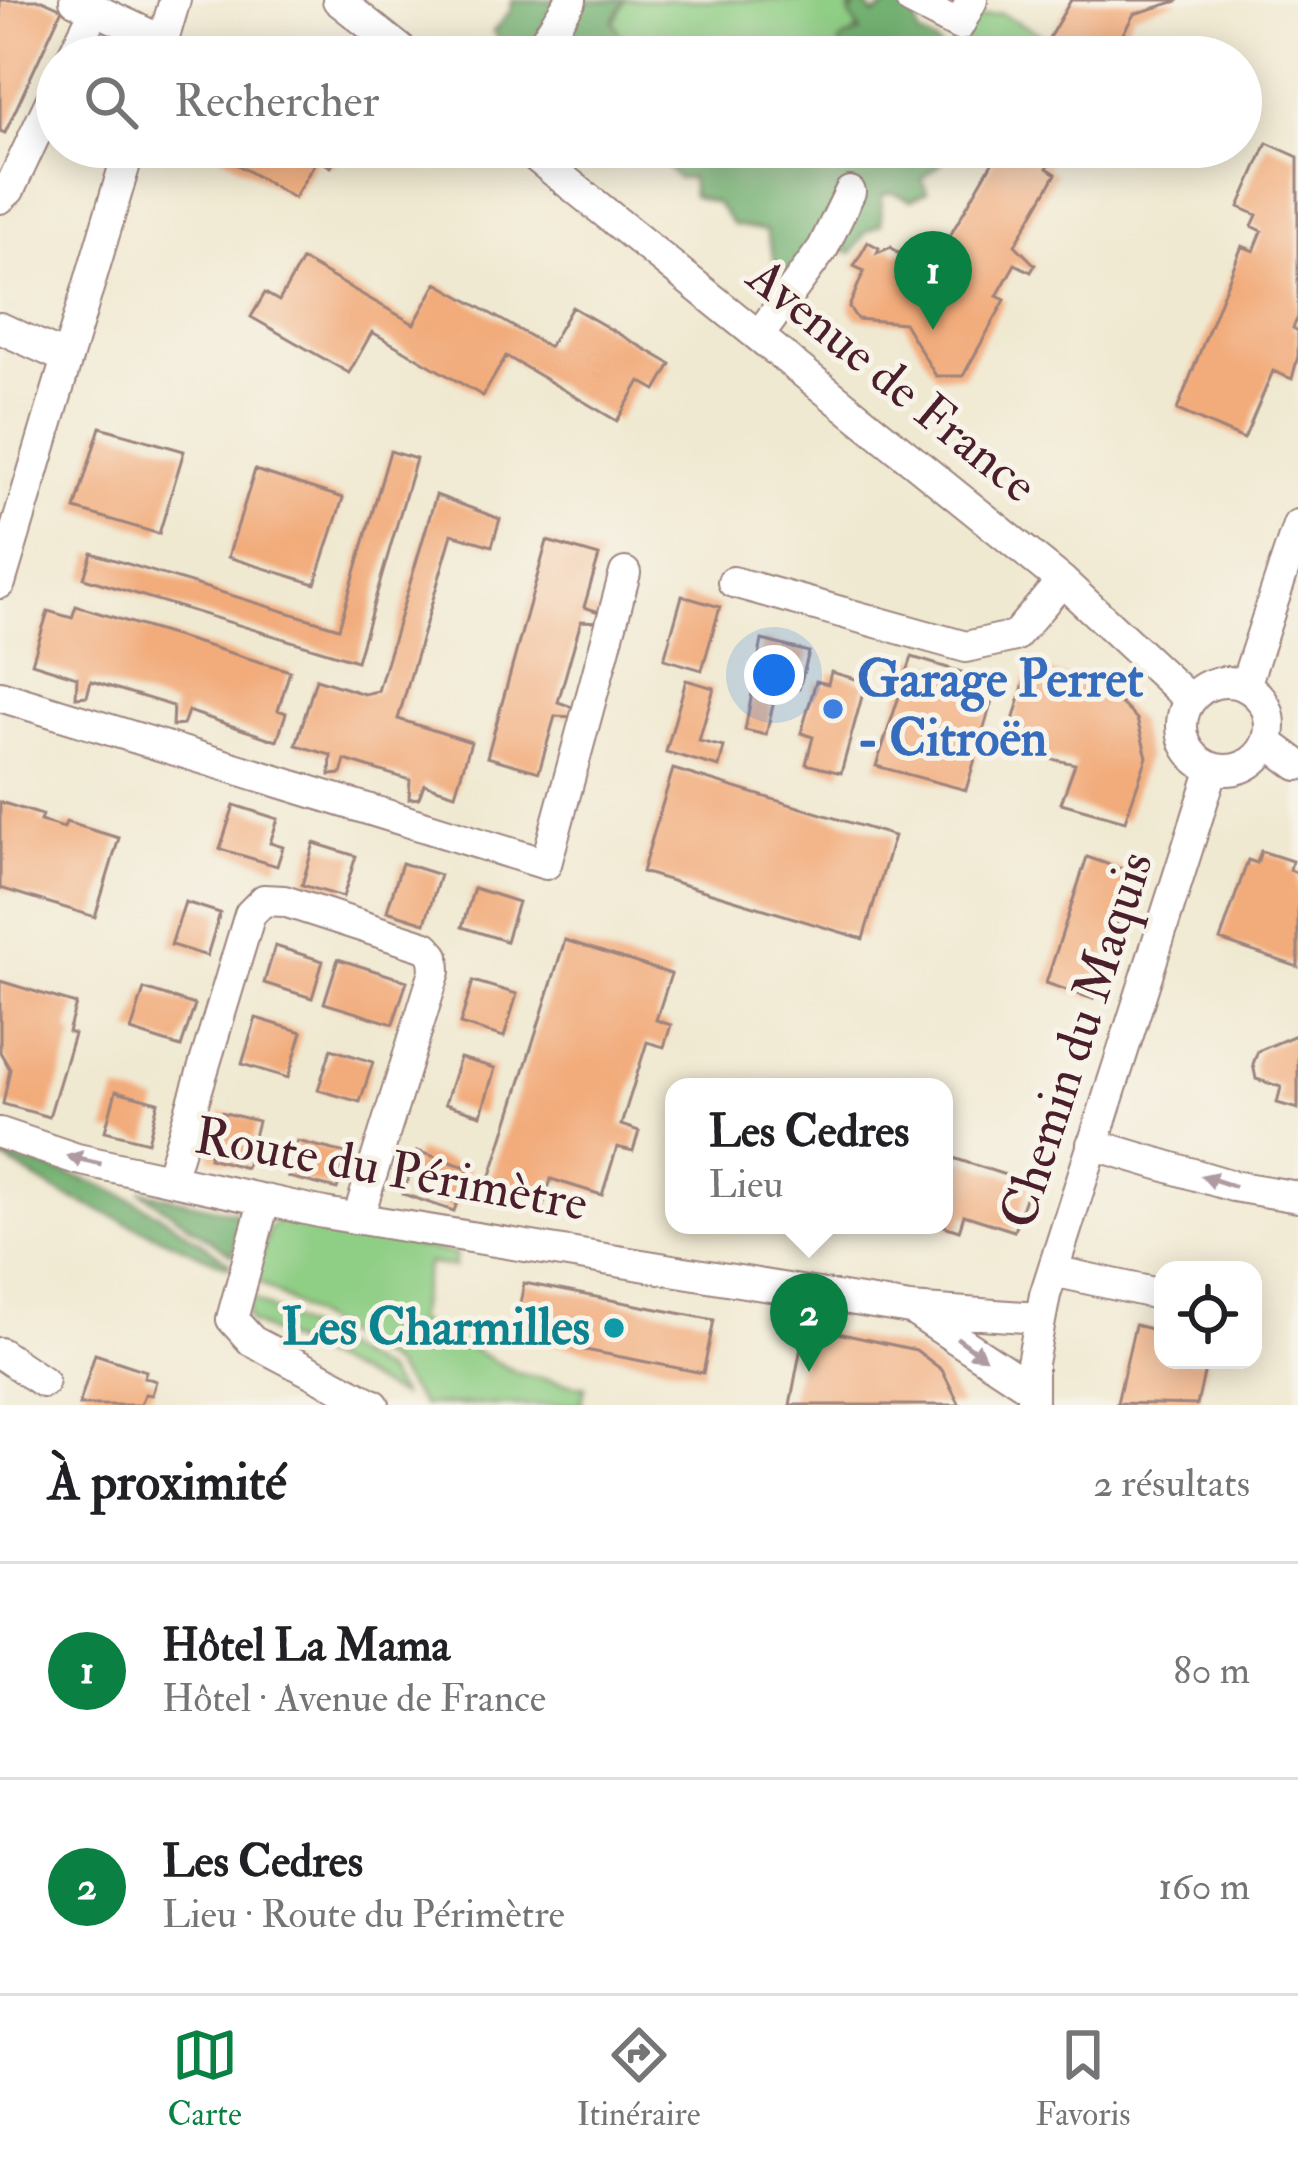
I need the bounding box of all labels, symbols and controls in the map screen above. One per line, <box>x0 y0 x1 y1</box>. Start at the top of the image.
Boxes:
search box <box>36 36 1262 168</box>
icon: search <box>78 69 144 135</box>
text: Rechercher <box>174 74 379 130</box>
pin: 1 <box>894 231 972 330</box>
street label: Avenue de France <box>733 244 1050 517</box>
your location <box>744 645 804 705</box>
place label: Garage Perret - Citroën <box>857 648 1144 771</box>
marker: Garage Perret - Citroën <box>820 696 846 722</box>
street label: Chemin du Maquis <box>986 844 1168 1236</box>
popup <box>665 1078 953 1234</box>
street label: Route du Périmètre <box>190 1104 592 1236</box>
text: Les Cedres <box>708 1104 910 1160</box>
one-way arrow <box>66 1150 103 1169</box>
text: Lieu <box>708 1160 783 1209</box>
one-way arrow <box>1199 1170 1236 1189</box>
map controls <box>1154 1261 1262 1369</box>
button: locate <box>1154 1261 1262 1369</box>
pin: 2 <box>770 1273 848 1372</box>
place label: Les Charmilles <box>282 1296 590 1360</box>
marker: Les Charmilles <box>601 1315 627 1341</box>
one-way arrow <box>955 1336 987 1360</box>
text: À proximité <box>48 1451 287 1515</box>
text: 2 résultats <box>1093 1459 1250 1508</box>
text: Hôtel La Mama <box>162 1618 450 1674</box>
text: 1 <box>80 1646 94 1695</box>
text: 80 m <box>1173 1646 1250 1695</box>
text: Hôtel · Avenue de France <box>162 1674 546 1723</box>
text: Les Cedres <box>162 1834 363 1890</box>
text: 2 <box>77 1862 97 1911</box>
text: 160 m <box>1158 1862 1250 1911</box>
text: Lieu · Route du Périmètre <box>162 1890 565 1939</box>
tab: Carte <box>167 2022 242 2135</box>
tab: Itinéraire <box>577 2022 701 2135</box>
tab: Favoris <box>1035 2022 1131 2135</box>

